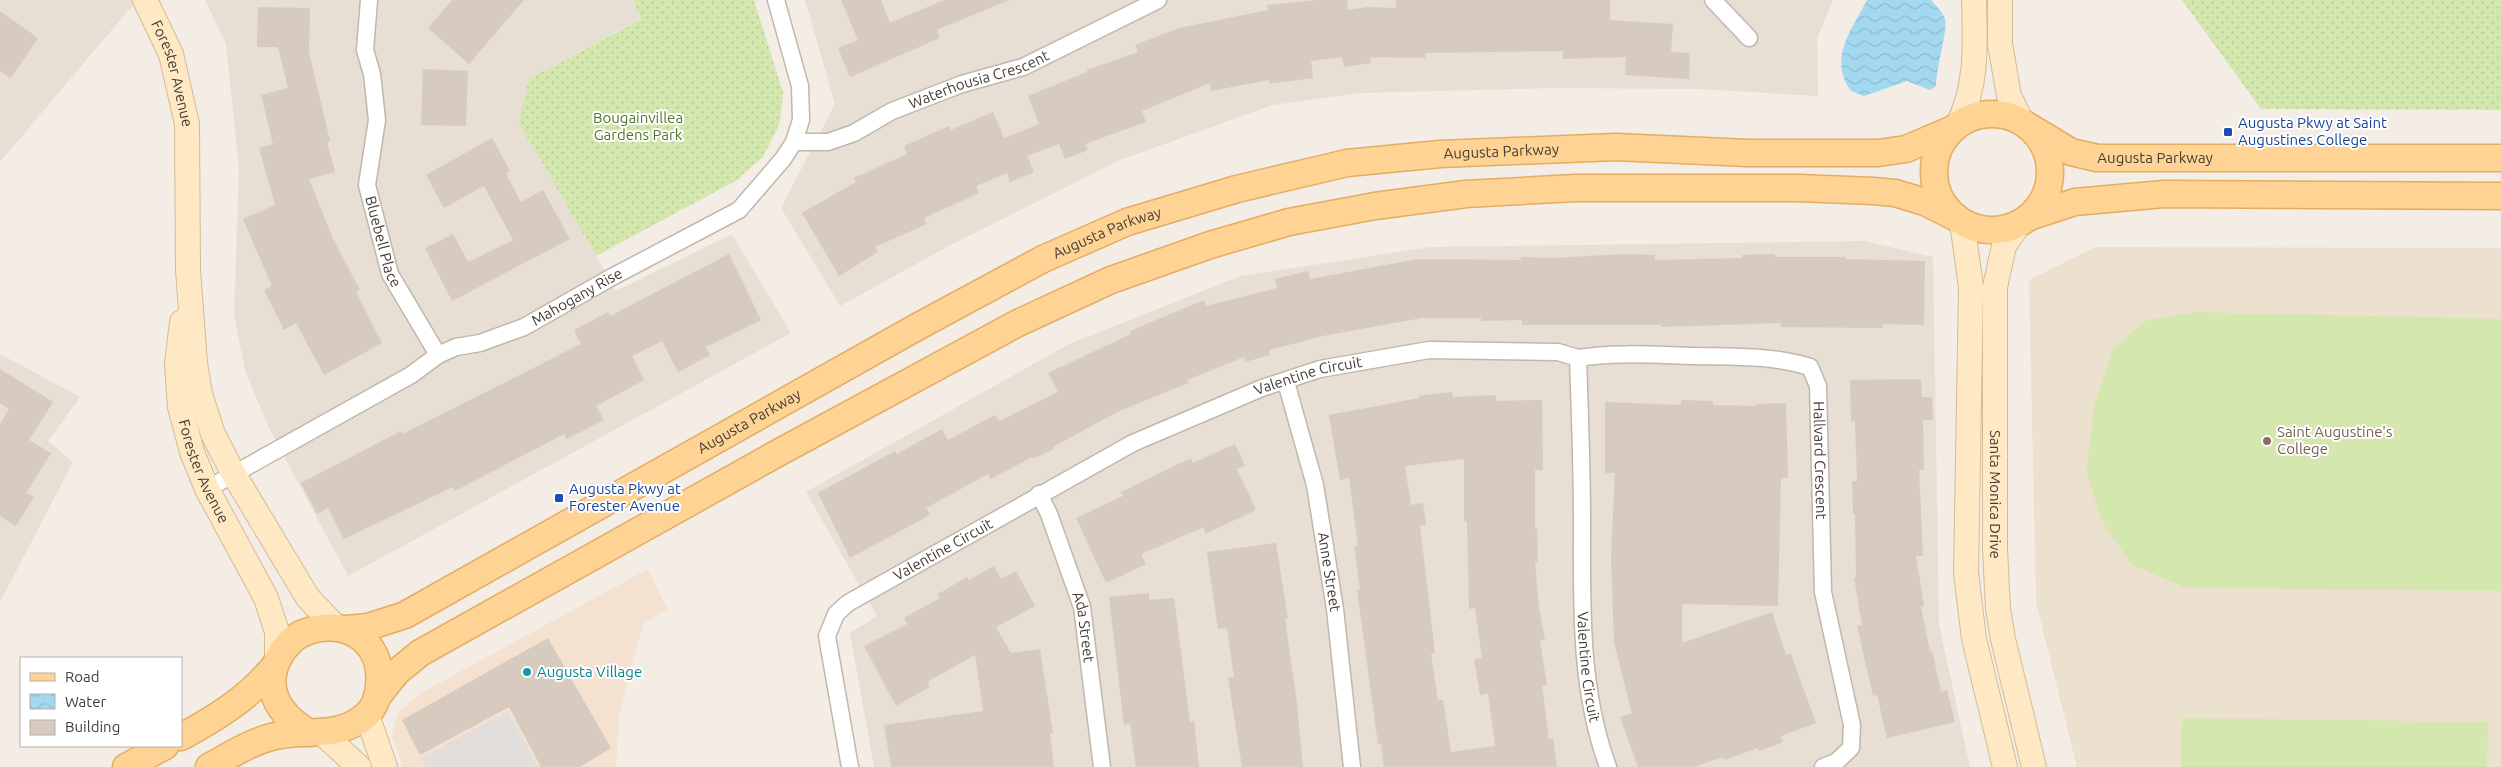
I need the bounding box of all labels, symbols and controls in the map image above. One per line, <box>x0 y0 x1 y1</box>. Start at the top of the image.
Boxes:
street label: Forester Avenue <box>148 17 196 128</box>
street label: Waterhousia Crescent <box>906 46 1052 112</box>
park label: Bougainvillea Gardens Park <box>593 109 683 143</box>
place label: Augusta Pkwy at Saint Augustines College <box>2238 114 2387 148</box>
marker: Augusta Pkwy at Saint Augustines College <box>2222 126 2234 138</box>
street label: Augusta Parkway <box>1443 140 1559 162</box>
street label: Augusta Parkway <box>2097 149 2213 166</box>
street label: Bluebell Place <box>362 194 405 290</box>
street label: Augusta Parkway <box>1050 203 1163 262</box>
street label: Mahogany Rise <box>528 264 625 329</box>
street label: Valentine Circuit <box>1251 353 1363 398</box>
street label: Augusta Parkway <box>695 385 804 457</box>
street label: Hallvard Crescent <box>1810 401 1830 520</box>
street label: Forester Avenue <box>176 417 233 526</box>
place label: Saint Augustine's College <box>2277 423 2392 457</box>
street label: Santa Monica Drive <box>1987 430 2004 559</box>
marker: Saint Augustine's College <box>2261 435 2273 447</box>
place label: Augusta Pkwy at Forester Avenue <box>569 480 681 514</box>
marker: Augusta Pkwy at Forester Avenue <box>553 492 565 504</box>
street label: Valentine Circuit <box>890 515 996 584</box>
street label: Anne Street <box>1315 531 1344 613</box>
street label: Ada Street <box>1069 589 1098 663</box>
street label: Valentine Circuit <box>1574 611 1604 724</box>
legend <box>20 657 182 747</box>
place label: Augusta Village <box>537 663 642 680</box>
marker: Augusta Village <box>521 666 533 678</box>
text: Road <box>65 668 100 685</box>
text: Water <box>65 693 106 710</box>
text: Building <box>65 718 120 735</box>

